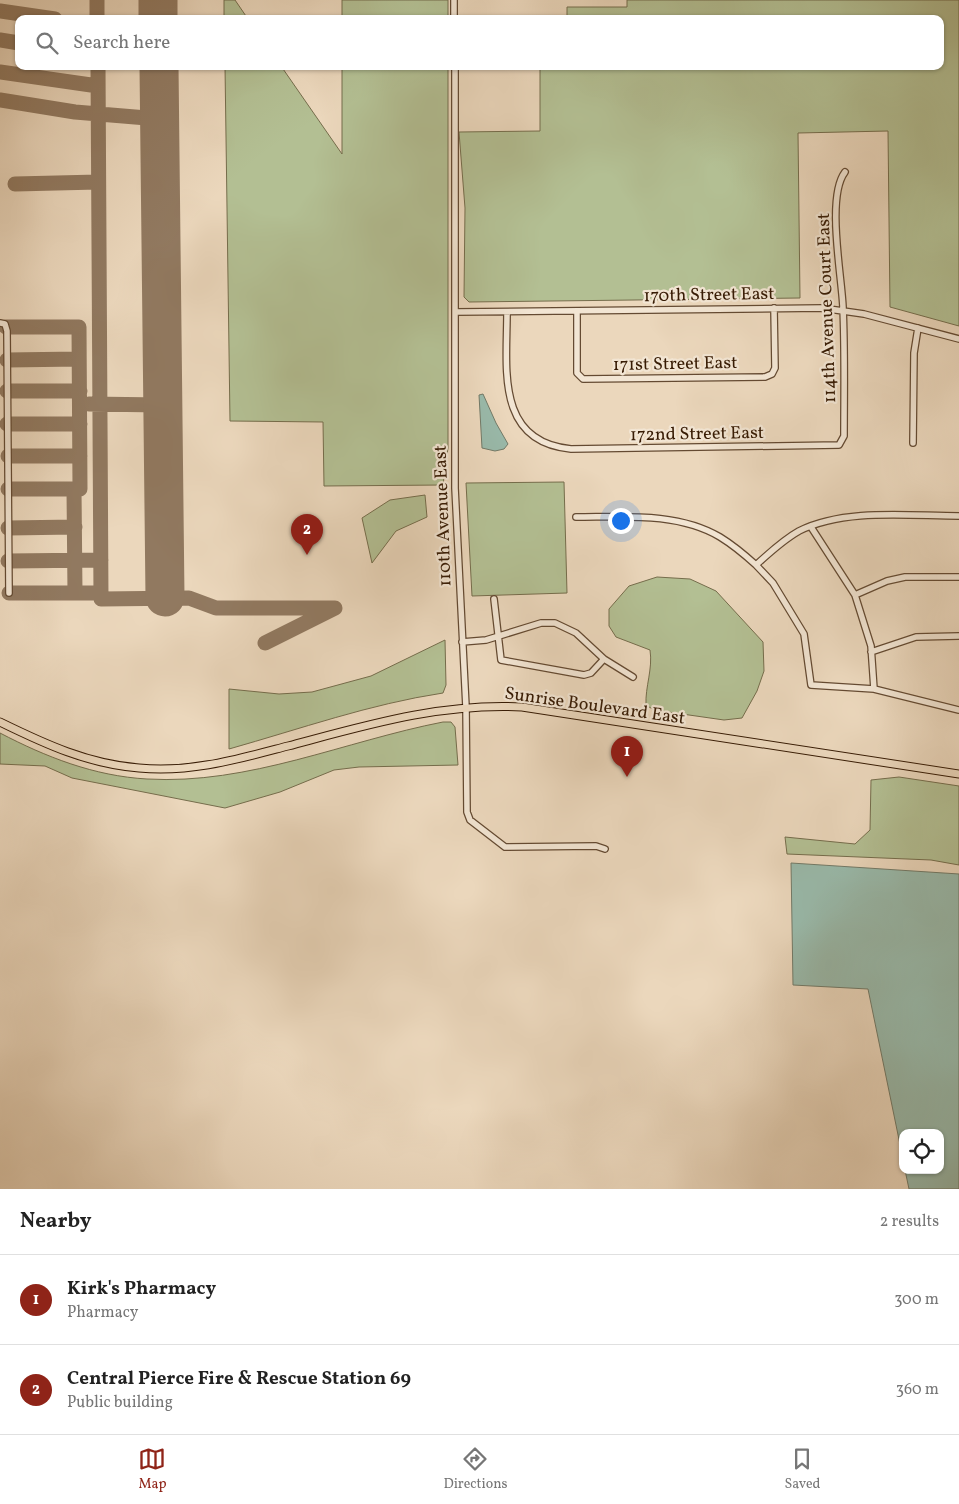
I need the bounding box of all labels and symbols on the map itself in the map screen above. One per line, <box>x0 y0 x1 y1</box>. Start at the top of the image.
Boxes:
street label: 114th Avenue Court East <box>812 212 843 404</box>
street label: 170th Street East <box>643 282 775 309</box>
street label: 171st Street East <box>612 351 738 378</box>
street label: 172nd Street East <box>630 421 764 448</box>
street label: 110th Avenue East <box>429 445 458 587</box>
your location <box>608 508 634 534</box>
pin: 2 <box>291 514 323 555</box>
street label: Sunrise Boulevard East <box>503 681 687 732</box>
pin: 1 <box>611 736 643 777</box>

